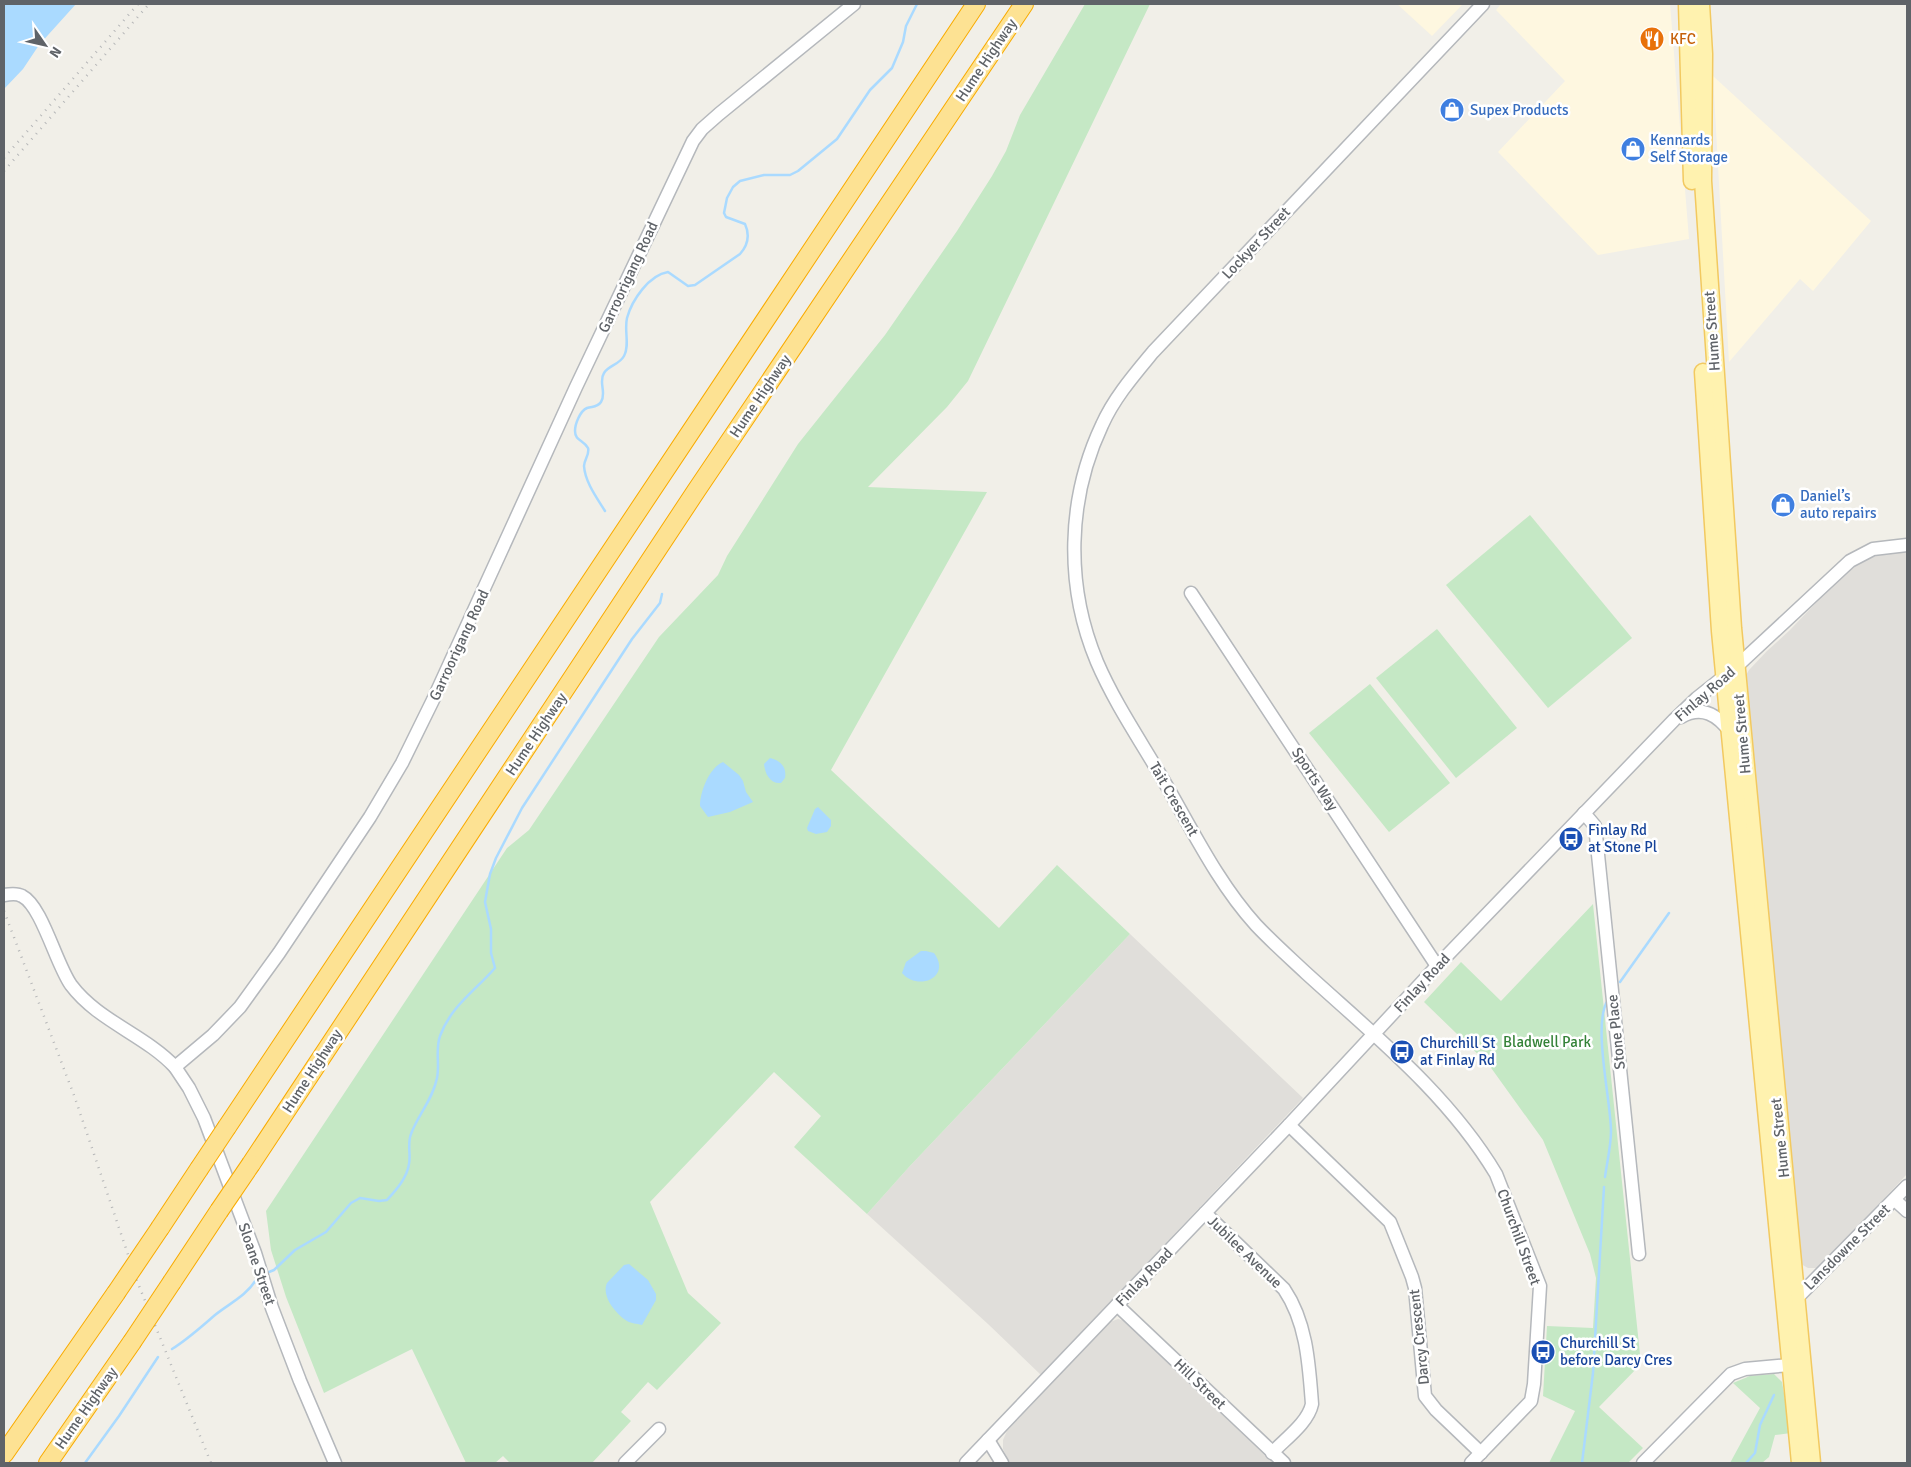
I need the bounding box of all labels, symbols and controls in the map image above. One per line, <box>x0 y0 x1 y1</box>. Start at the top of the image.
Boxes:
street label: Hume Highway <box>952 15 1020 105</box>
north arrow <box>20 20 70 70</box>
restaurant icon: KFC <box>1639 26 1665 52</box>
place label: KFC <box>1670 30 1696 48</box>
text: N <box>46 43 65 61</box>
shop icon: Supex Products <box>1439 97 1465 123</box>
place label: Supex Products <box>1470 101 1569 119</box>
place label: Kennards Self Storage <box>1650 131 1728 166</box>
shop icon: Kennards Self Storage <box>1620 136 1646 162</box>
street label: Lockyer Street <box>1218 203 1294 283</box>
street label: Garroorigang Road <box>594 219 662 335</box>
street label: Hume Street <box>1700 290 1724 372</box>
street label: Hume Highway <box>726 351 794 441</box>
place label: Daniel’s auto repairs <box>1800 487 1877 522</box>
shop icon: Daniel’s auto repairs <box>1770 492 1796 518</box>
street label: Garroorigang Road <box>425 587 493 703</box>
street label: Finlay Road <box>1671 663 1739 725</box>
street label: Hume Highway <box>502 689 570 779</box>
street label: Hume Street <box>1730 693 1754 775</box>
street label: Sports Way <box>1288 744 1342 814</box>
street label: Tait Crescent <box>1146 759 1202 839</box>
place label: Finlay Rd at Stone Pl <box>1588 821 1657 856</box>
bus stop icon: Finlay Rd at Stone Pl <box>1558 826 1584 852</box>
street label: Finlay Road <box>1390 950 1454 1016</box>
street label: Stone Place <box>1603 994 1629 1070</box>
street label: Hume Highway <box>278 1026 346 1116</box>
park label: Bladwell Park <box>1503 1033 1591 1051</box>
place label: Churchill St at Finlay Rd <box>1420 1034 1496 1069</box>
bus stop icon: Churchill St at Finlay Rd <box>1389 1039 1415 1065</box>
street label: Hume Street <box>1767 1097 1793 1179</box>
street label: Churchill Street <box>1493 1186 1545 1288</box>
street label: Lansdowne Street <box>1800 1200 1894 1294</box>
street label: Jubilee Avenue <box>1204 1212 1286 1292</box>
street label: Sloane Street <box>234 1220 280 1308</box>
street label: Finlay Road <box>1112 1244 1176 1310</box>
street label: Darcy Crescent <box>1405 1288 1433 1386</box>
place label: Churchill St before Darcy Cres <box>1560 1334 1673 1369</box>
bus stop icon: Churchill St before Darcy Cres <box>1530 1339 1556 1365</box>
street label: Hill Street <box>1170 1355 1230 1413</box>
street label: Hume Highway <box>51 1363 121 1453</box>

